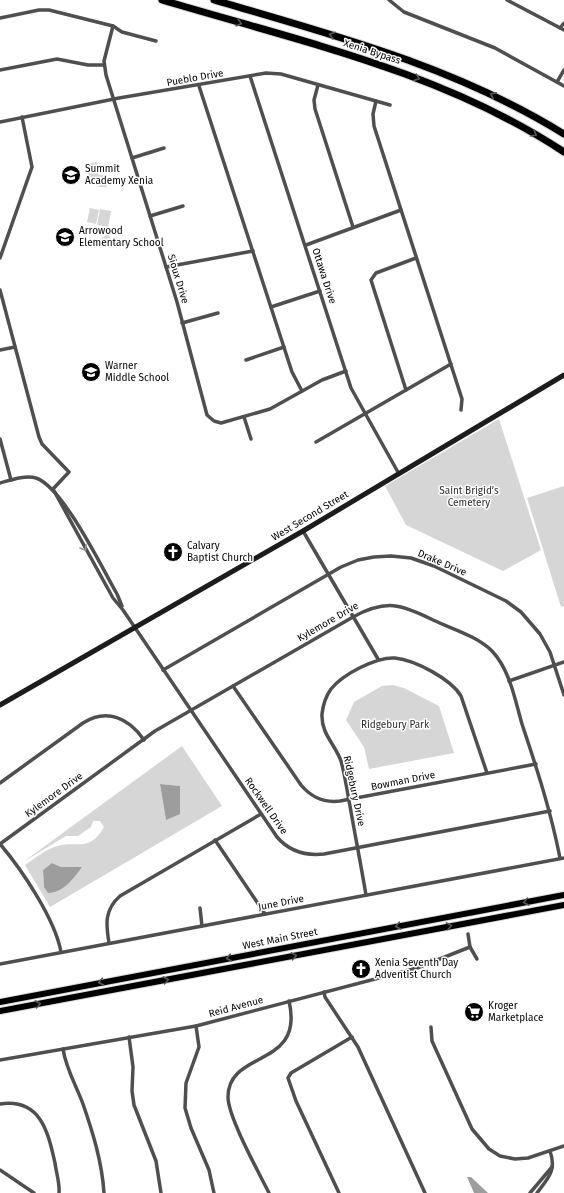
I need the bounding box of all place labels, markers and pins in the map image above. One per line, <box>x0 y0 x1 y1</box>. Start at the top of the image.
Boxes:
place label: Summit Academy Xenia <box>85 163 153 187</box>
school or university icon: Summit Academy Xenia <box>60 164 82 186</box>
place label: Arrowood Elementary School <box>79 225 164 249</box>
school or university icon: Arrowood Elementary School <box>54 226 76 248</box>
place label: Warner Middle School <box>105 360 169 384</box>
school or university icon: Warner Middle School <box>80 361 102 383</box>
place label: Calvary Baptist Church <box>187 540 253 564</box>
church icon: Calvary Baptist Church <box>162 541 184 563</box>
place label: Xenia Seventh Day Adventist Church <box>375 957 458 981</box>
church icon: Xenia Seventh Day Adventist Church <box>350 958 372 980</box>
place label: Kroger Marketplace <box>488 1000 543 1024</box>
supermarket icon: Kroger Marketplace <box>463 1001 485 1023</box>

